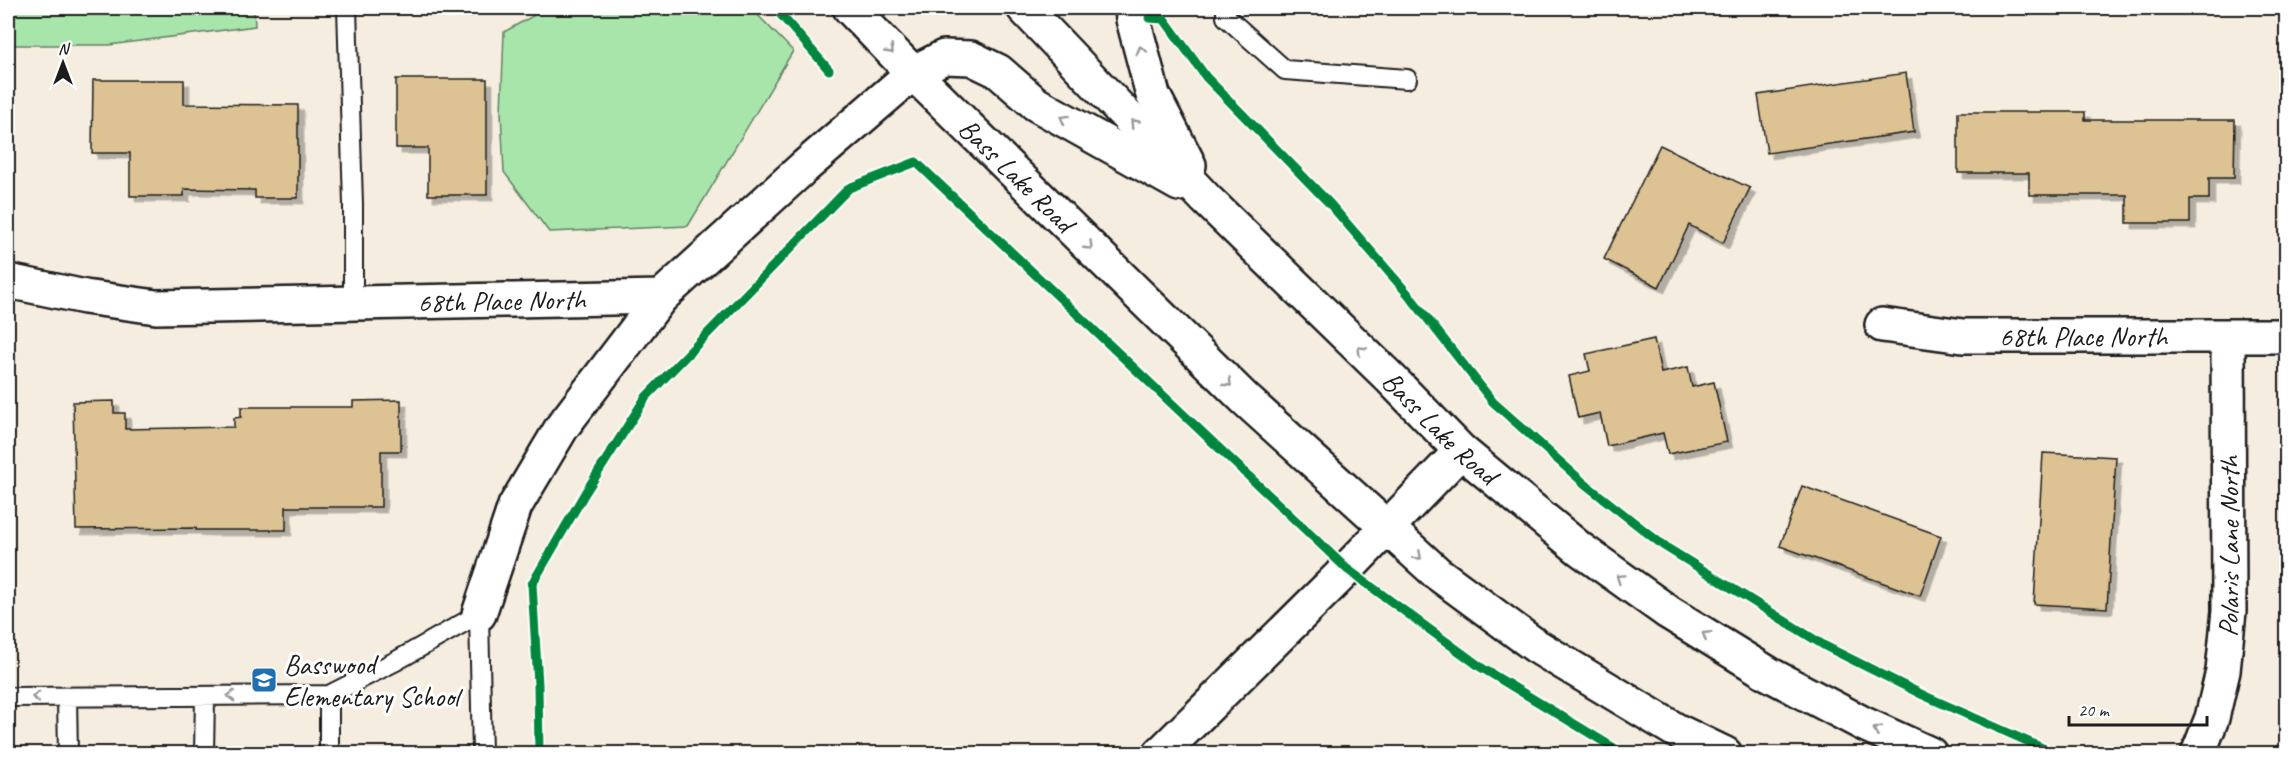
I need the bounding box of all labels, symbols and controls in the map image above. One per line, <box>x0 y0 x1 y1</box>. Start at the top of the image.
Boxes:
north arrow <box>33 33 93 93</box>
text: N <box>58 39 71 59</box>
one-way arrow <box>883 42 894 53</box>
one-way arrow <box>1136 45 1149 55</box>
street label: Bass Lake Road <box>951 111 1084 242</box>
one-way arrow <box>1059 115 1070 127</box>
one-way arrow <box>1130 119 1141 130</box>
one-way arrow <box>1082 239 1092 250</box>
street label: 68th Place North <box>417 281 588 320</box>
street label: 68th Place North <box>1999 319 2169 354</box>
one-way arrow <box>1358 346 1369 357</box>
street label: Bass Lake Road <box>1375 364 1508 494</box>
one-way arrow <box>1220 375 1231 386</box>
street label: Polaris Lane North <box>2210 454 2248 638</box>
one-way arrow <box>1412 549 1422 560</box>
one-way arrow <box>1616 574 1627 585</box>
one-way arrow <box>1702 631 1712 643</box>
place label: Basswood Elementary School <box>284 647 464 714</box>
school or university icon: Basswood Elementary School <box>249 665 279 695</box>
scale bar <box>2069 689 2207 727</box>
one-way arrow <box>226 690 235 702</box>
one-way arrow <box>31 691 40 703</box>
text: 20 m <box>2078 699 2111 721</box>
one-way arrow <box>1872 725 1883 737</box>

